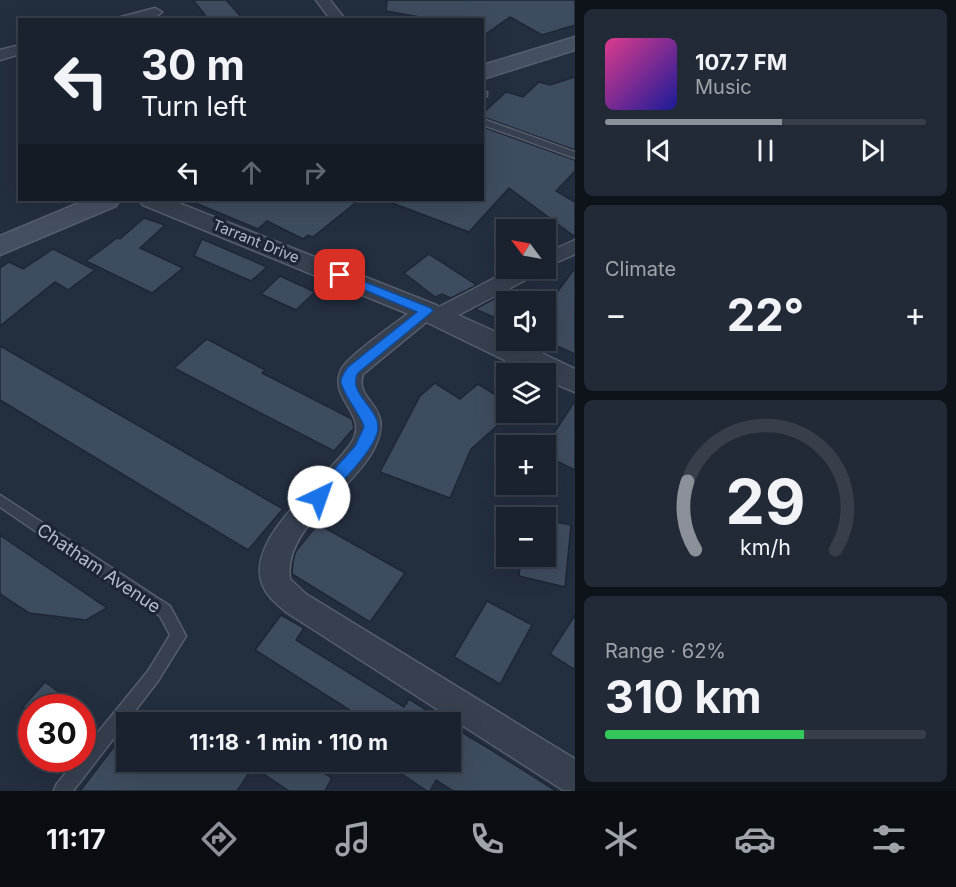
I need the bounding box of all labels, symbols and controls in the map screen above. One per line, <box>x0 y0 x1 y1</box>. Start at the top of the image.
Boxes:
text: 30 m <box>141 39 245 90</box>
icon: left <box>42 42 120 120</box>
text: 107.7 FM <box>695 49 787 75</box>
text: Music <box>695 75 752 99</box>
text: Turn left <box>141 90 247 123</box>
icon: previous <box>642 134 675 167</box>
icon: pause <box>749 134 782 167</box>
icon: next <box>856 134 889 167</box>
icon: left <box>172 156 205 189</box>
icon: ahead <box>235 156 268 189</box>
icon: right <box>298 156 331 189</box>
street label: Tarrant Drive <box>210 215 302 267</box>
north arrow <box>496 219 556 279</box>
map controls <box>496 219 556 567</box>
pin <box>314 249 365 300</box>
text: Climate <box>605 257 676 281</box>
icon: arrive <box>323 258 356 291</box>
text: 22° <box>727 287 804 342</box>
button: sound <box>496 291 556 351</box>
text: − <box>605 294 627 334</box>
text: + <box>904 294 926 334</box>
button: layers <box>496 363 556 423</box>
button: + <box>496 435 556 495</box>
text: 29 <box>726 464 805 539</box>
position arrow <box>287 465 351 529</box>
button: − <box>496 507 556 567</box>
street label: Chatham Avenue <box>33 519 165 617</box>
text: km/h <box>740 535 791 561</box>
text: Range · 62% <box>605 639 726 663</box>
text: 310 km <box>605 669 762 724</box>
speed limit sign: 30 <box>18 694 96 772</box>
text: 11:18 · 1 min · 110 m <box>189 729 388 755</box>
icon: directions <box>198 818 240 860</box>
icon: music <box>332 818 374 860</box>
icon: phone <box>466 818 508 860</box>
icon: climate <box>600 818 642 860</box>
icon: car <box>734 818 776 860</box>
icon: filters <box>868 818 910 860</box>
text: 11:17 <box>46 823 106 856</box>

